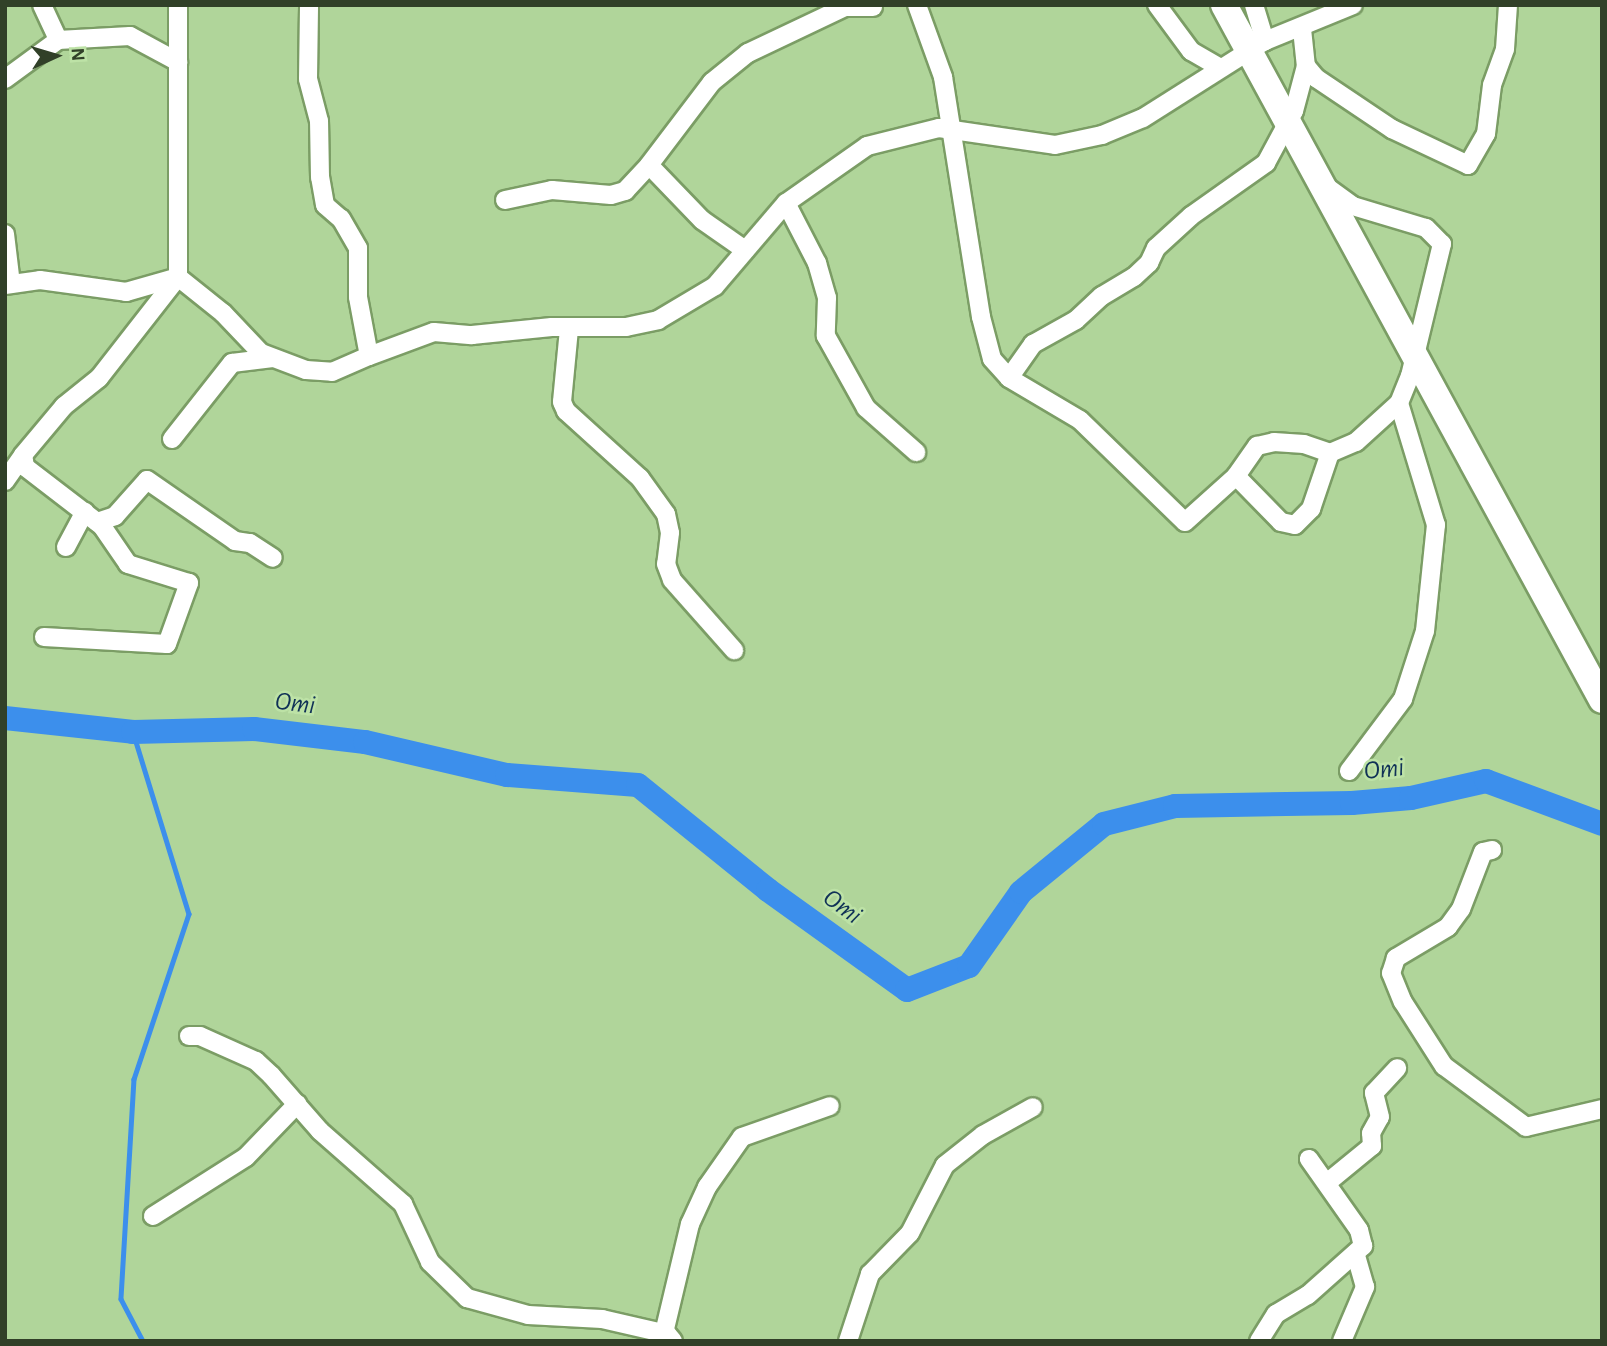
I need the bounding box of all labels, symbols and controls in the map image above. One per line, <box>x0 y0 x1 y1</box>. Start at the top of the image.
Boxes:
north arrow <box>21 21 91 91</box>
text: N <box>68 47 87 62</box>
water label: Omi <box>273 686 317 722</box>
water label: Omi <box>1362 752 1406 788</box>
water label: Omi <box>817 883 867 931</box>

